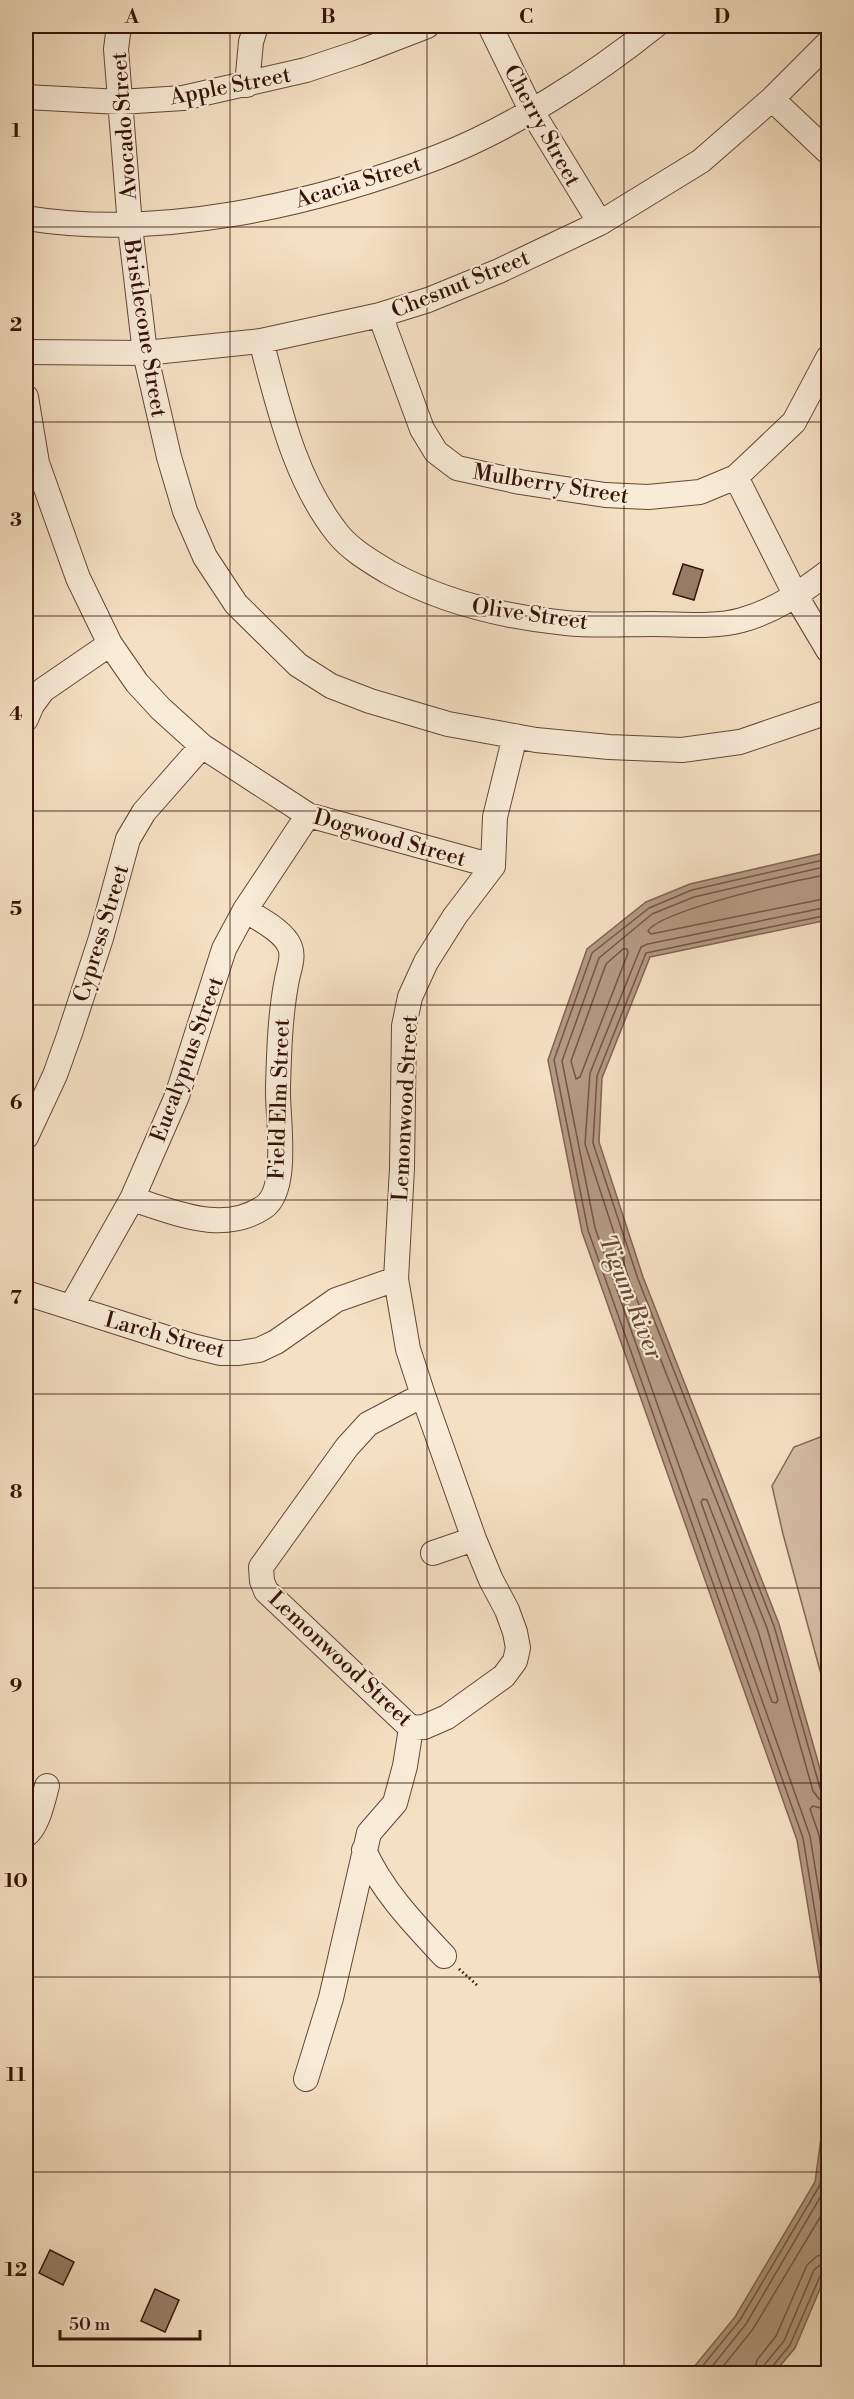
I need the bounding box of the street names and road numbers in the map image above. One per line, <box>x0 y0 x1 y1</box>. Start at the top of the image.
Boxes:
street label: Avocado Street <box>106 51 143 202</box>
street label: Cherry Street <box>497 60 586 191</box>
street label: Apple Street <box>167 62 293 112</box>
street label: Acacia Street <box>291 150 425 215</box>
street label: Bristlecone Street <box>117 236 172 420</box>
street label: Chesnut Street <box>387 244 534 324</box>
street label: Mulberry Street <box>471 459 631 510</box>
street label: Olive Street <box>470 593 590 636</box>
street label: Dogwood Street <box>310 804 469 873</box>
street label: Cypress Street <box>68 861 135 1005</box>
street label: Eucalyptus Street <box>145 973 230 1146</box>
street label: Lemonwood Street <box>387 1014 424 1202</box>
street label: Field Elm Street <box>263 1018 296 1180</box>
street label: Larch Street <box>102 1306 228 1364</box>
street label: Lemonwood Street <box>262 1586 418 1733</box>

